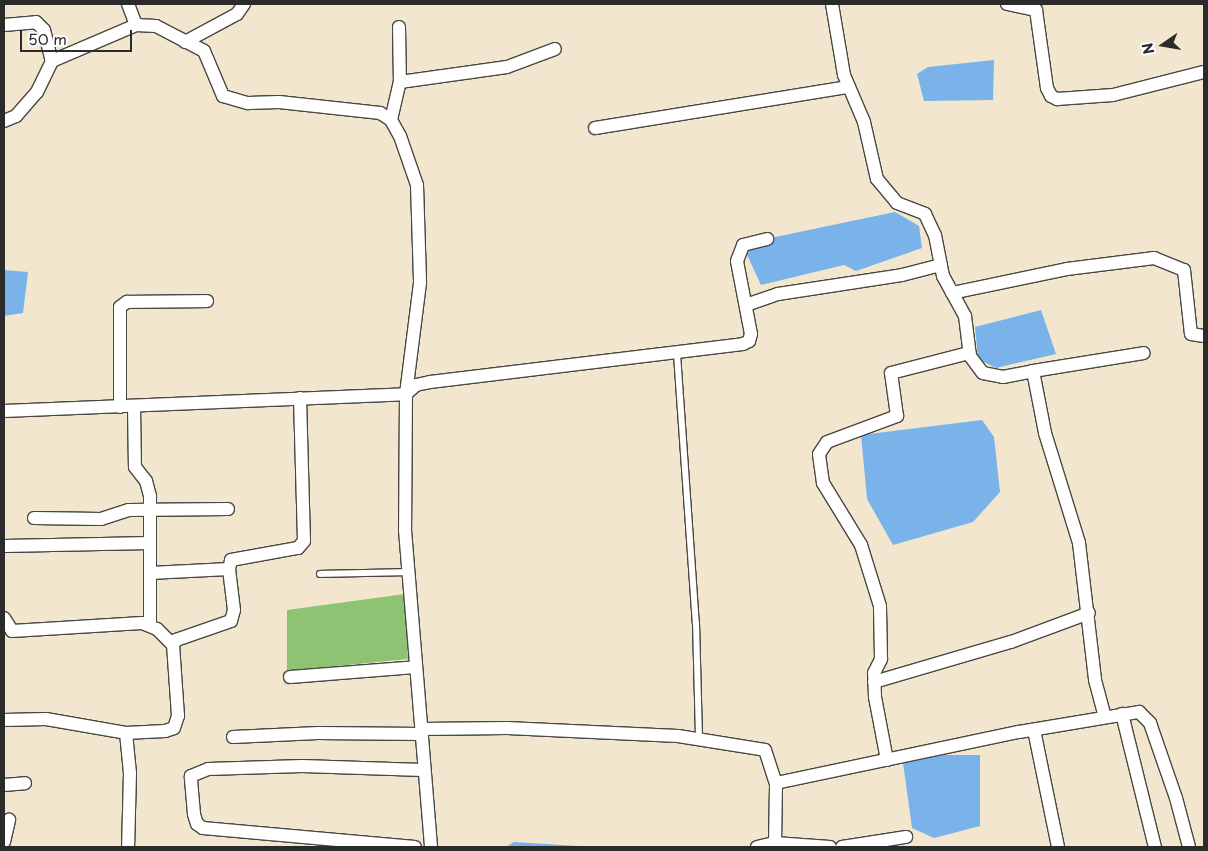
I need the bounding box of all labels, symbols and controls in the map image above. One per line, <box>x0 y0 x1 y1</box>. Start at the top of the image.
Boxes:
scale bar <box>22 20 135 52</box>
north arrow <box>1138 20 1188 70</box>
text: 50 m <box>28 27 67 50</box>
text: N <box>1136 41 1159 56</box>

